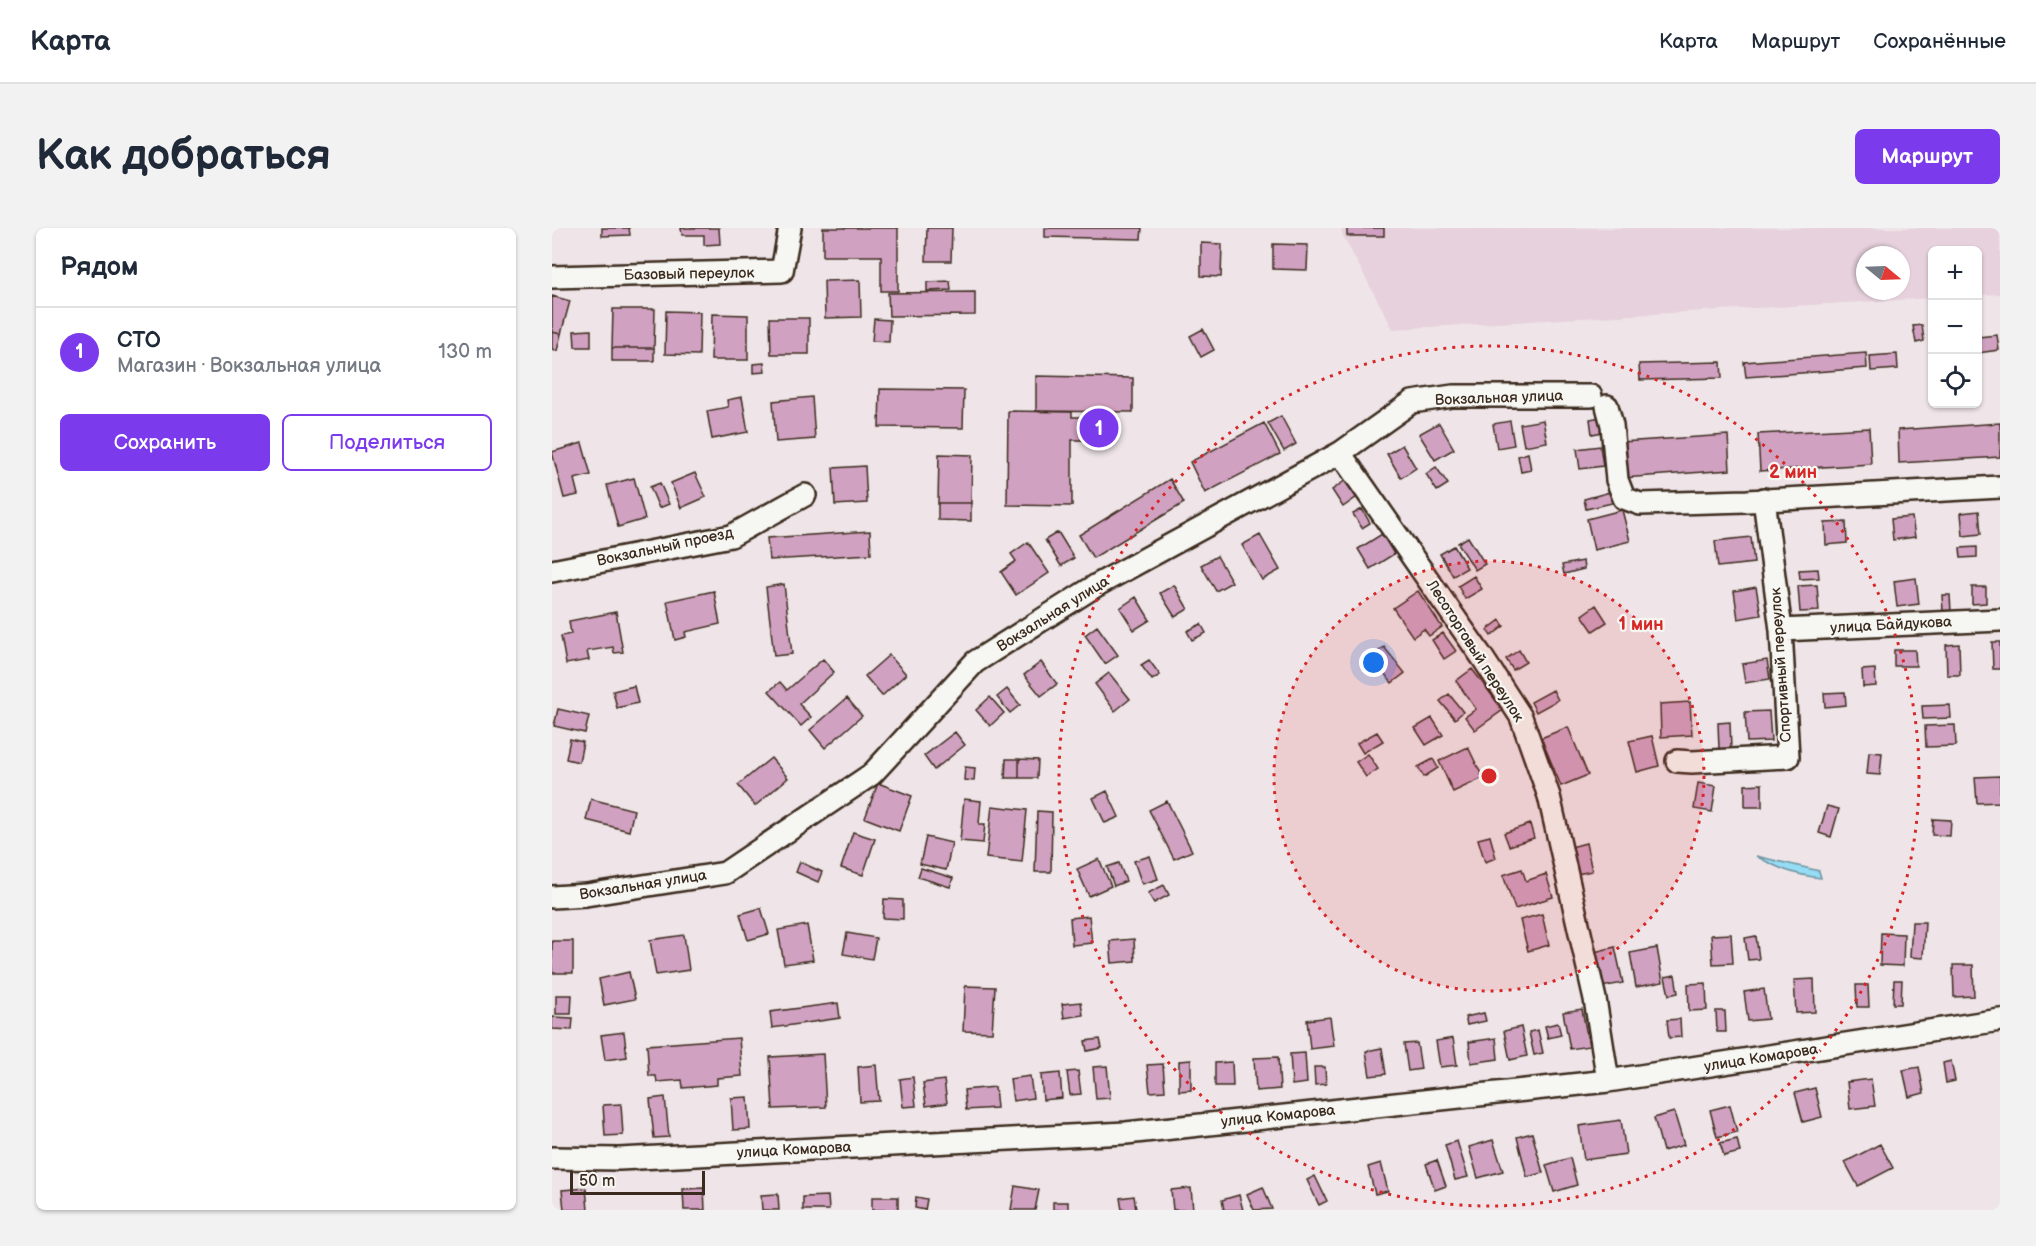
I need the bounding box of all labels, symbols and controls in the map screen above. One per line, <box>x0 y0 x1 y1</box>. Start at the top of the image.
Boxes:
text: Карта <box>30 25 110 58</box>
text: Карта <box>1659 29 1718 54</box>
text: Маршрут <box>1751 29 1840 54</box>
text: Сохранённые <box>1873 29 2006 54</box>
button: Маршрут <box>1855 129 2000 184</box>
text: Как добраться <box>36 131 331 182</box>
north arrow <box>1856 246 1910 300</box>
map controls <box>1928 246 1982 408</box>
button: + <box>1928 246 1982 300</box>
text: Рядом <box>60 252 138 283</box>
street label: Базовый переулок <box>624 263 754 285</box>
button: − <box>1928 300 1982 354</box>
text: СТО <box>117 327 161 354</box>
text: 1 <box>75 340 84 364</box>
text: 130 m <box>438 340 492 364</box>
text: Магазин · Вокзальная улица <box>117 354 381 378</box>
button: locate <box>1928 354 1982 408</box>
street label: Вокзальная улица <box>1434 386 1564 410</box>
pin: 1 <box>1080 406 1118 450</box>
button: Сохранить <box>60 414 270 471</box>
button: Поделиться <box>282 414 492 471</box>
text: 2 мин <box>1769 462 1817 483</box>
street label: Вокзальный проезд <box>595 523 735 571</box>
street label: Вокзальная улица <box>993 572 1113 656</box>
street label: Лесоторговый переулок <box>1421 576 1528 726</box>
street label: Спортивный переулок <box>1766 587 1796 743</box>
street label: улица Байдукова <box>1830 612 1952 638</box>
text: 1 мин <box>1619 614 1663 635</box>
your location <box>1359 648 1388 677</box>
centre of rings <box>1479 766 1499 786</box>
street label: Вокзальная улица <box>578 866 708 904</box>
street label: улица Комарова <box>1703 1040 1819 1076</box>
street label: улица Комарова <box>1220 1101 1336 1131</box>
street label: улица Комарова <box>736 1138 852 1162</box>
scale bar <box>570 1168 705 1196</box>
text: 50 m <box>579 1172 615 1191</box>

